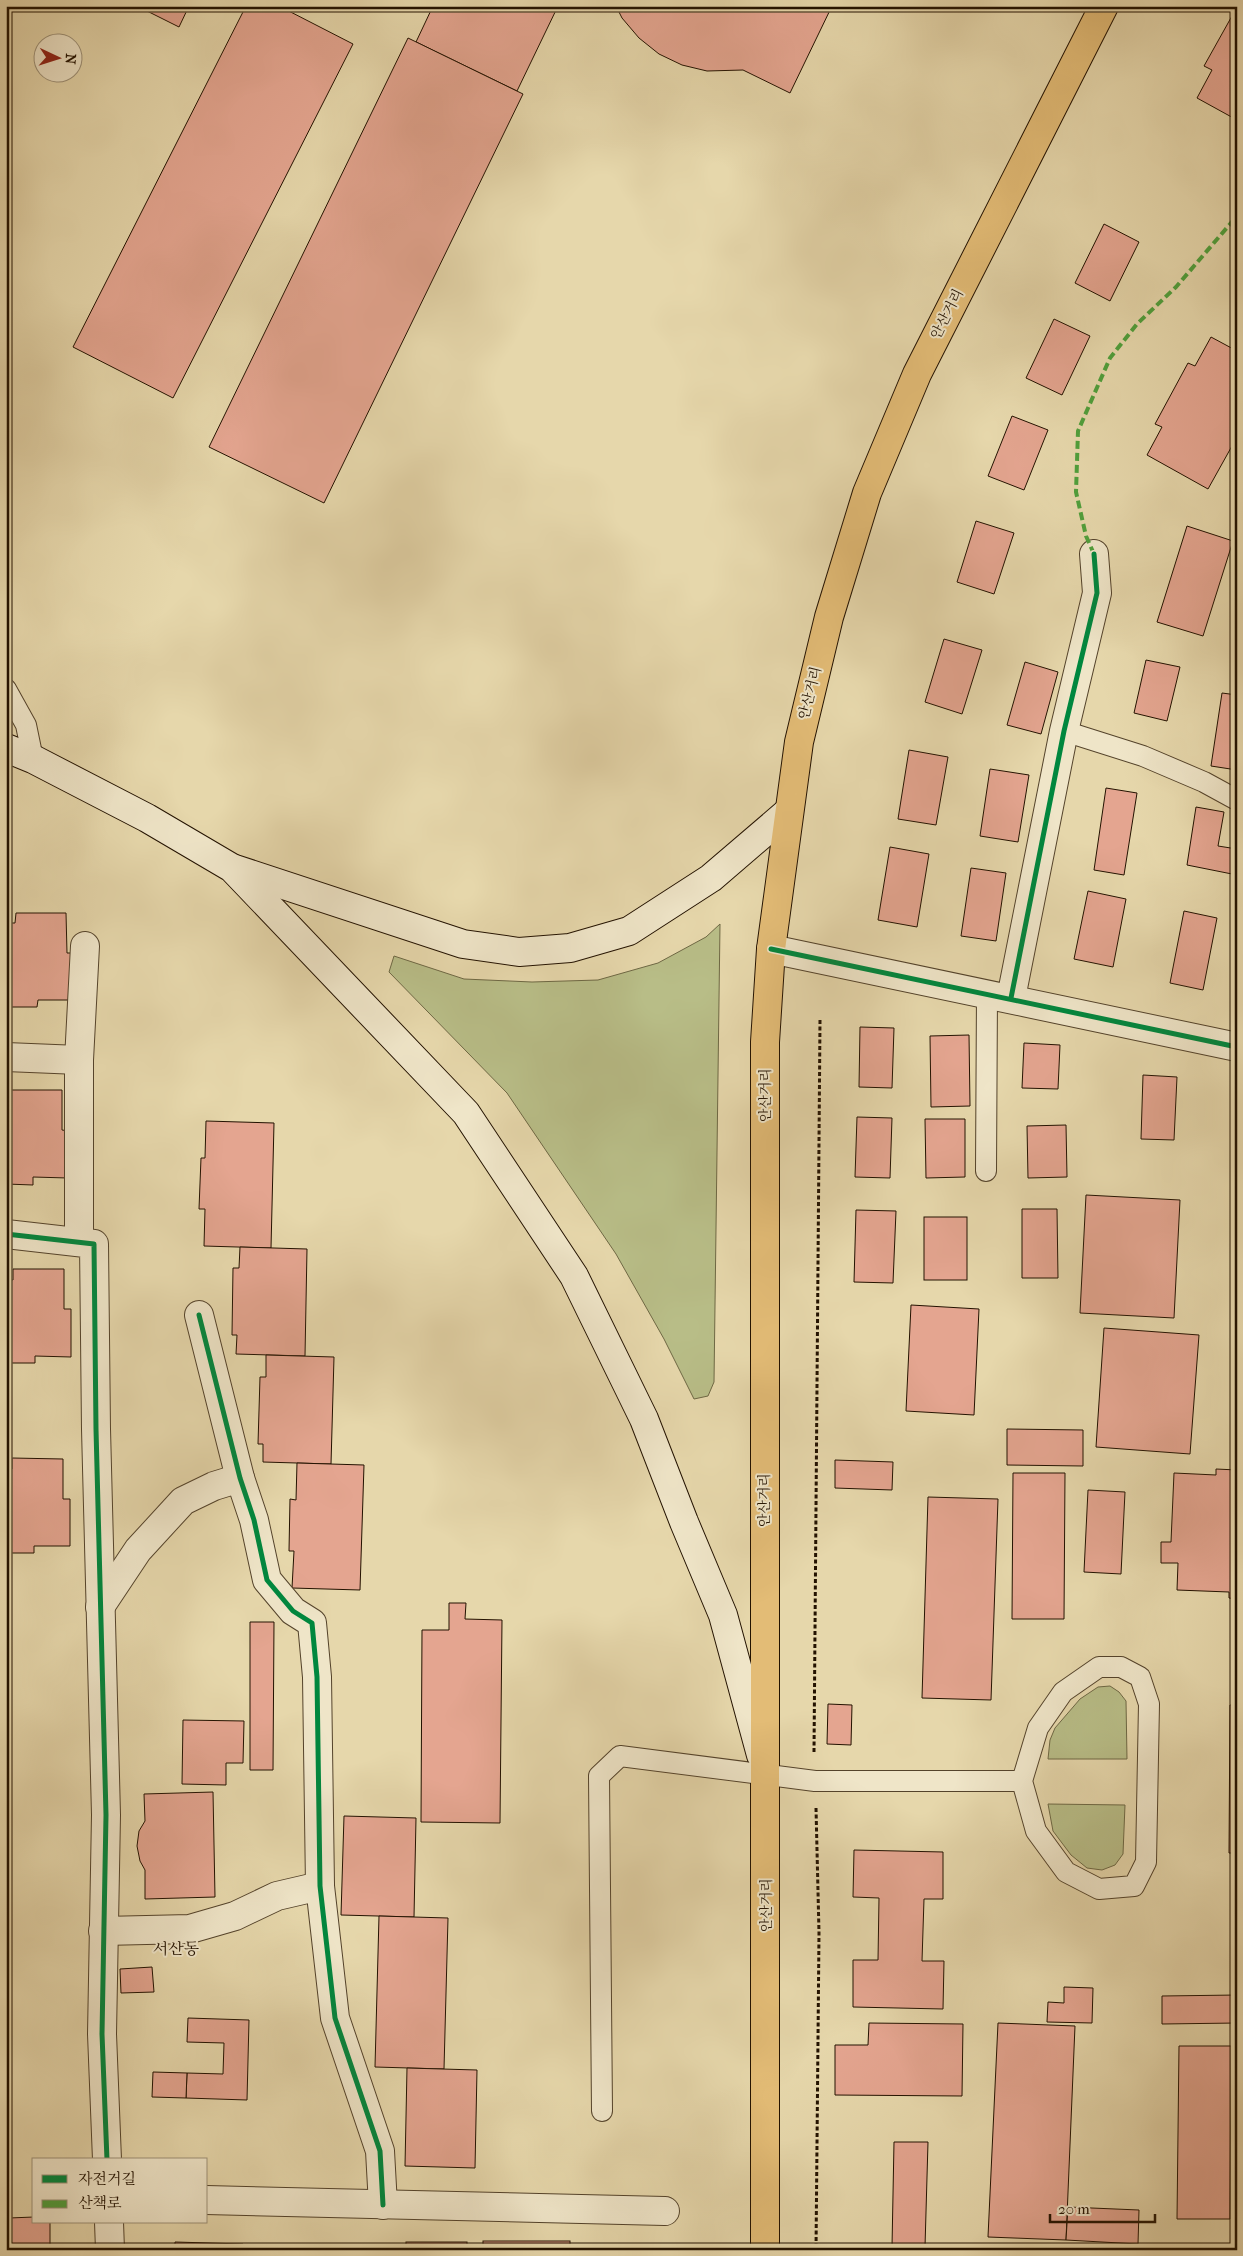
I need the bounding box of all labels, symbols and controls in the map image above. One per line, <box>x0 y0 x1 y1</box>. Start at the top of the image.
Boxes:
north arrow <box>32 32 82 82</box>
text: N <box>62 53 79 65</box>
street label: 안산거리 <box>927 286 967 342</box>
street label: 안산거리 <box>795 665 825 721</box>
street label: 안산거리 <box>757 1068 774 1122</box>
street label: 안산거리 <box>756 1473 773 1527</box>
street label: 안산거리 <box>758 1878 775 1932</box>
district label: 서산동 <box>153 1939 200 1958</box>
legend <box>32 2158 208 2224</box>
text: 자전거길 <box>78 2170 136 2188</box>
scale bar <box>1050 2191 1156 2223</box>
text: 산책로 <box>78 2194 122 2212</box>
text: 20 m <box>1058 2200 1090 2218</box>

